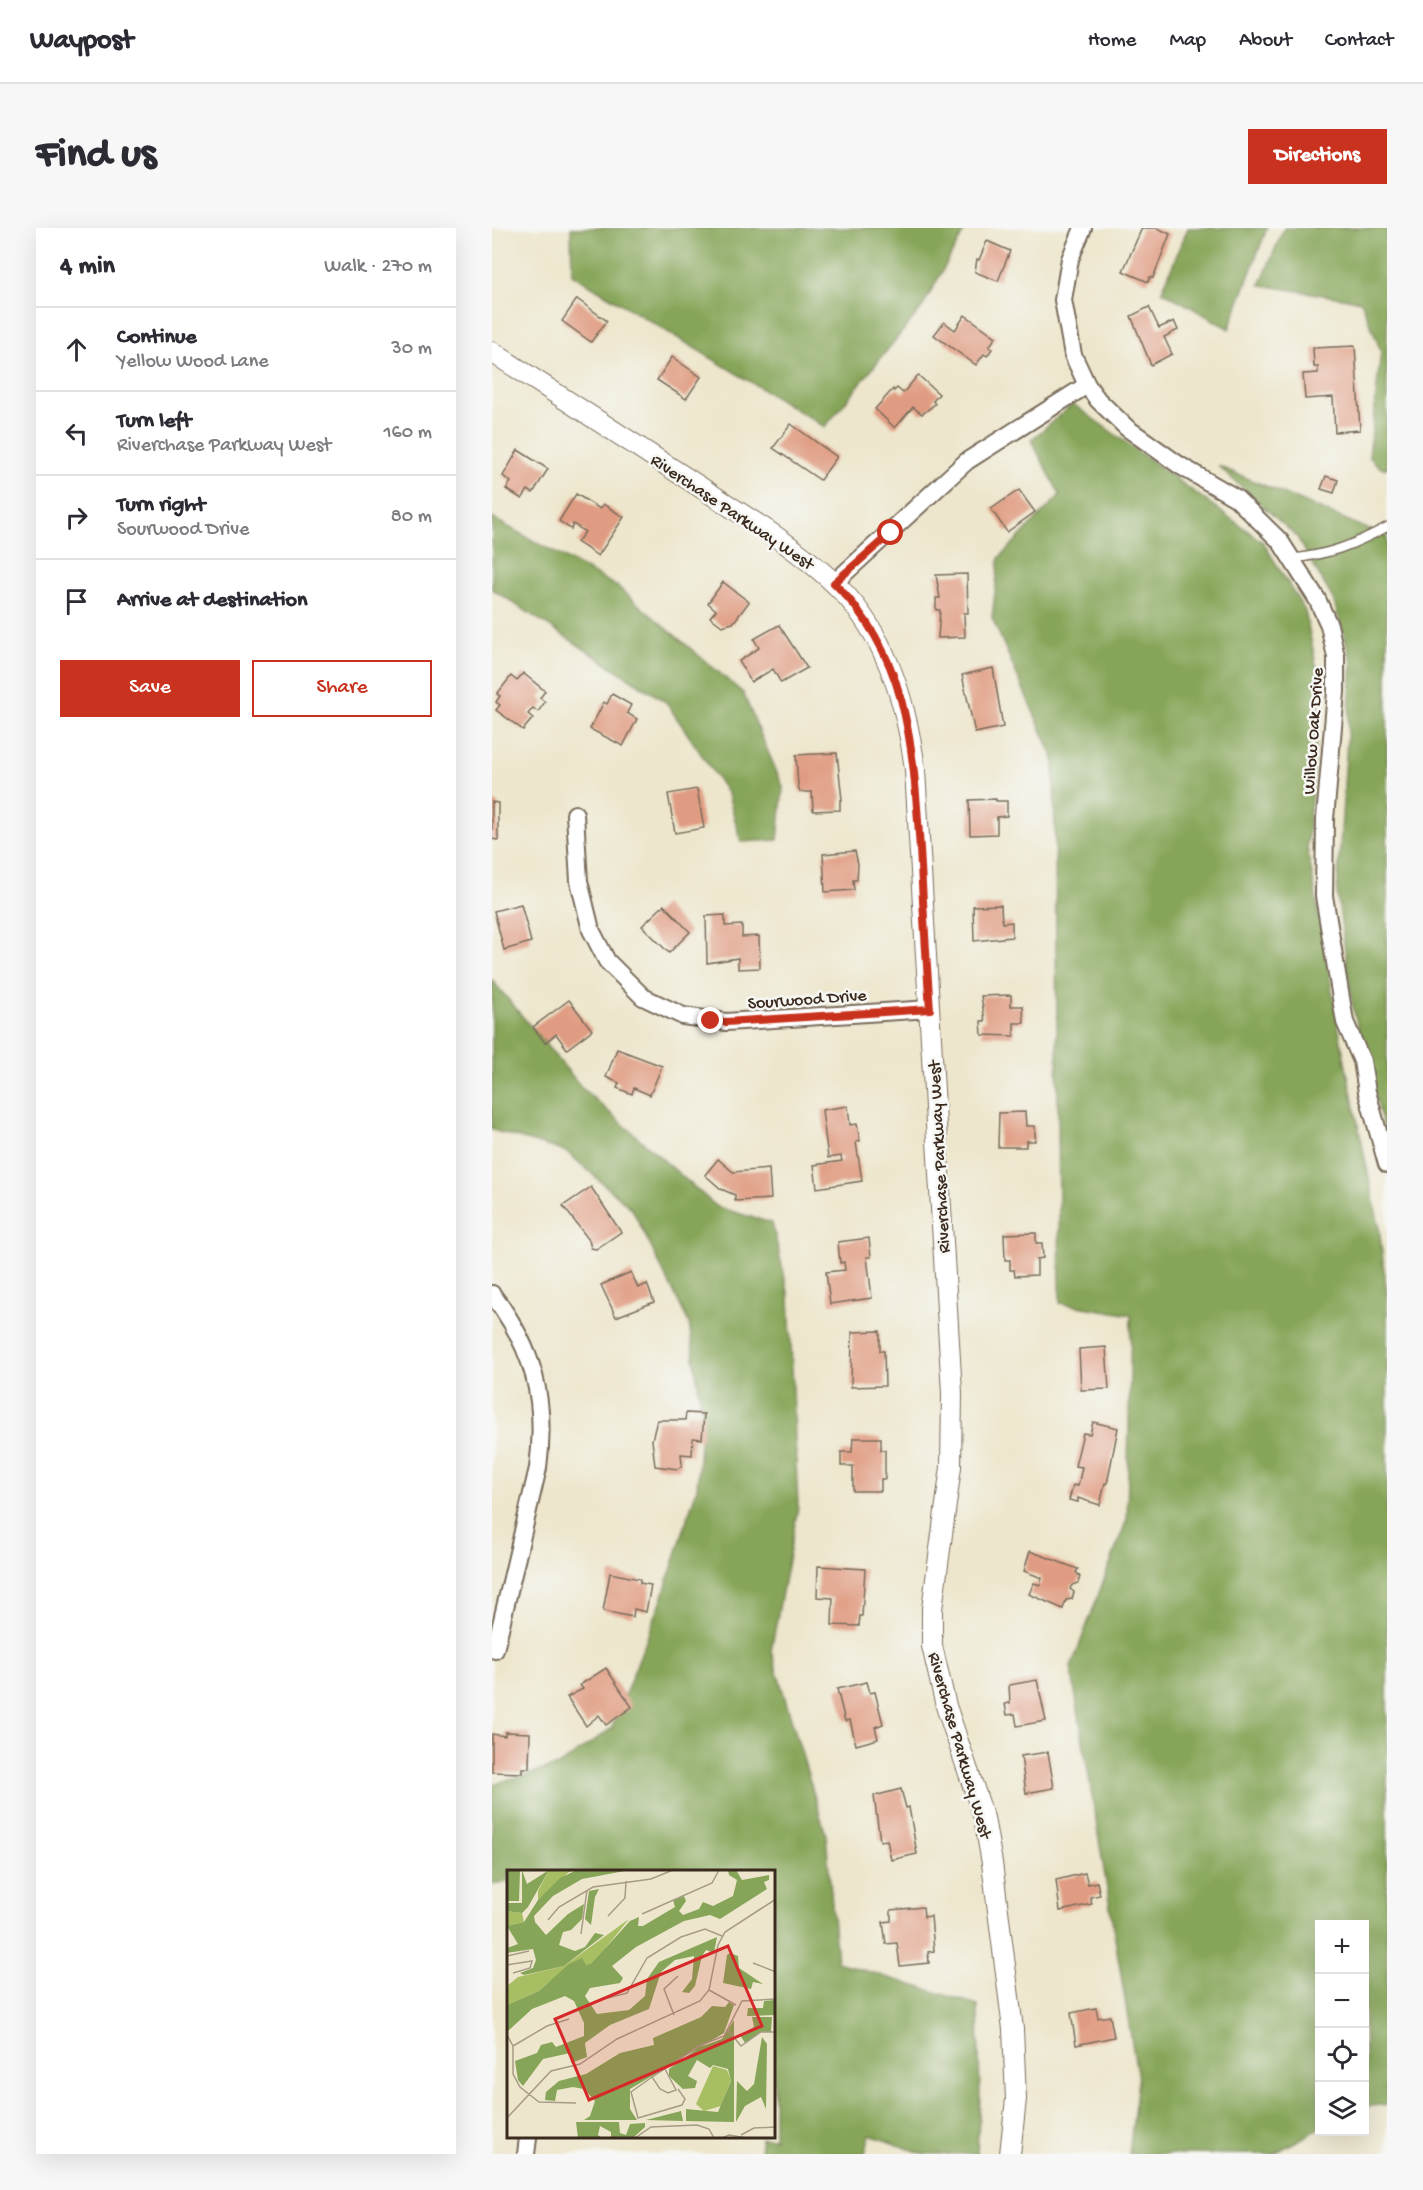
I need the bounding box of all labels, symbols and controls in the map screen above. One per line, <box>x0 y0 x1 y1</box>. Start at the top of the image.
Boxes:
text: Waypost <box>30 25 133 58</box>
text: Home <box>1088 29 1136 54</box>
text: Map <box>1169 29 1206 54</box>
text: About <box>1239 29 1292 54</box>
text: Contact <box>1325 29 1393 54</box>
button: Directions <box>1248 129 1387 184</box>
text: Find us <box>36 132 156 181</box>
text: 4 min <box>60 252 115 283</box>
text: Walk · 270 m <box>324 256 432 279</box>
text: Continue <box>117 325 197 351</box>
icon: ahead <box>60 333 93 366</box>
text: 30 m <box>391 338 432 361</box>
text: Yellow Wood Lane <box>117 351 269 374</box>
text: Turn left <box>117 409 191 435</box>
icon: left <box>60 417 93 450</box>
text: 160 m <box>383 422 432 445</box>
text: Riverchase Parkway West <box>117 435 331 458</box>
street label: Riverchase Parkway West <box>646 450 819 577</box>
text: Turn right <box>117 493 205 519</box>
icon: right <box>60 501 93 534</box>
text: 80 m <box>391 506 432 529</box>
text: Sourwood Drive <box>117 519 249 542</box>
route start <box>877 519 903 545</box>
icon: arrive <box>60 585 93 618</box>
text: Arrive at destination <box>117 588 307 614</box>
button: Save <box>60 660 240 717</box>
button: Share <box>252 660 432 717</box>
street label: Willow Oak Drive <box>1300 666 1329 795</box>
street label: Sourwood Drive <box>747 986 868 1015</box>
route end <box>697 1007 723 1033</box>
street label: Riverchase Parkway West <box>925 1058 956 1254</box>
street label: Riverchase Parkway West <box>922 1650 996 1843</box>
inset map <box>507 1870 776 2139</box>
map controls <box>1315 1920 1369 2136</box>
button: + <box>1315 1920 1369 1974</box>
button: − <box>1315 1974 1369 2028</box>
button: locate <box>1315 2028 1369 2082</box>
button: layers <box>1315 2082 1369 2136</box>

